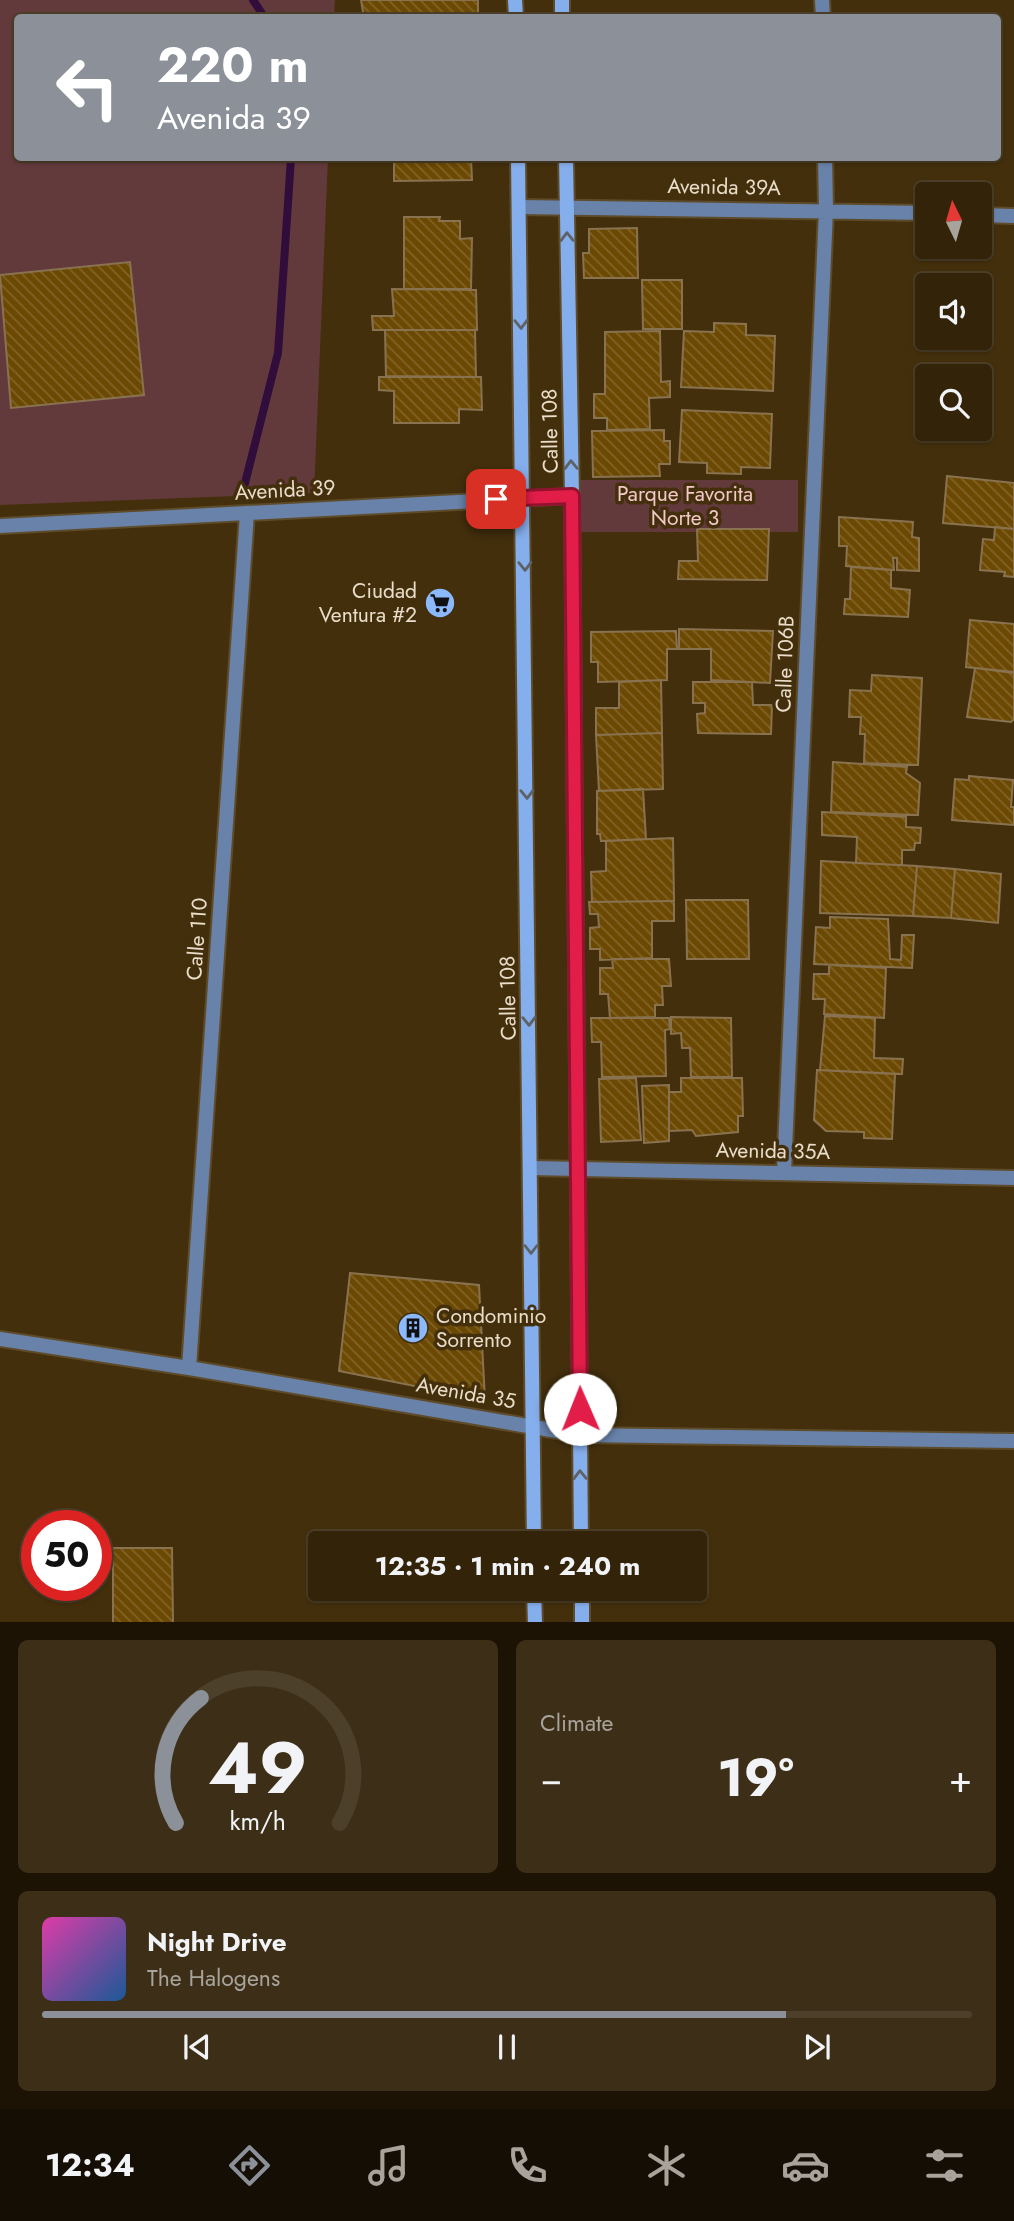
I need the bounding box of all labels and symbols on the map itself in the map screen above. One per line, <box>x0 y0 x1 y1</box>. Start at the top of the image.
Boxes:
street label: Avenida 39A <box>667 171 781 203</box>
north arrow <box>915 182 992 259</box>
one-way arrow <box>559 231 575 242</box>
one-way arrow <box>513 319 529 329</box>
street label: Calle 108 <box>534 388 566 474</box>
one-way arrow <box>563 459 579 469</box>
pin <box>466 469 526 529</box>
street label: Avenida 39 <box>234 472 336 508</box>
park label: Parque Favorita Norte 3 <box>617 479 753 533</box>
one-way arrow <box>517 561 533 572</box>
place label: Ciudad Ventura #2 <box>319 576 417 630</box>
supermarket icon: Ciudad Ventura #2 <box>423 586 457 620</box>
street label: Calle 106B <box>768 615 802 713</box>
one-way arrow <box>519 789 535 799</box>
street label: Calle 110 <box>179 897 215 981</box>
street label: Calle 108 <box>492 955 524 1041</box>
one-way arrow <box>521 1016 537 1027</box>
street label: Avenida 35A <box>715 1135 831 1167</box>
one-way arrow <box>523 1244 539 1254</box>
place label: Condominio Sorrento <box>436 1301 546 1355</box>
building icon: Condominio Sorrento <box>396 1311 430 1345</box>
street label: Avenida 35 <box>414 1369 518 1417</box>
position arrow <box>543 1372 617 1446</box>
one-way arrow <box>572 1470 588 1480</box>
speed limit sign: 50 <box>21 1510 112 1601</box>

